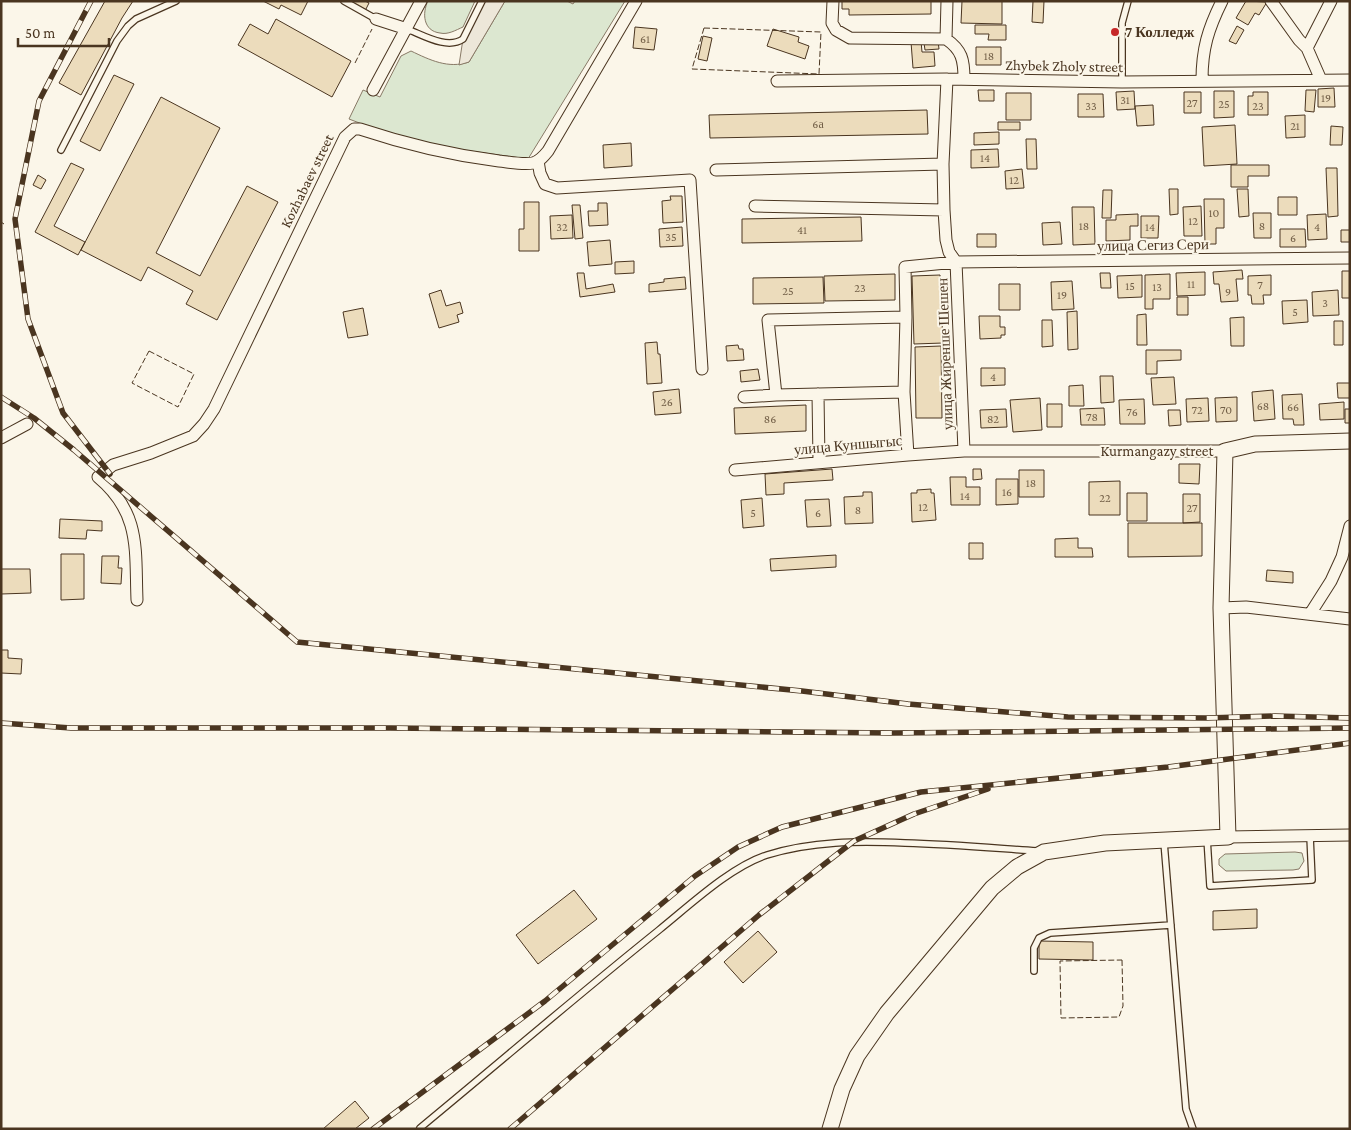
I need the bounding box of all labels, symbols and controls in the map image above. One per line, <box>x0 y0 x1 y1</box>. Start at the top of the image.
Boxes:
scale bar <box>18 15 109 47</box>
place label: 7 Колледж <box>1125 24 1194 40</box>
text: 50 m <box>25 25 55 41</box>
marker: 7 Колледж <box>1109 26 1121 38</box>
house number: 61 <box>640 32 650 46</box>
house number: 18 <box>984 49 994 63</box>
street label: Zhybek Zholy street <box>1005 57 1124 76</box>
house number: 19 <box>1321 91 1331 105</box>
house number: 31 <box>1120 93 1130 107</box>
house number: 27 <box>1186 96 1198 110</box>
house number: 25 <box>1218 97 1230 111</box>
house number: 33 <box>1085 99 1097 113</box>
house number: 23 <box>1252 99 1264 113</box>
house number: 6а <box>812 117 824 131</box>
house number: 21 <box>1290 119 1300 133</box>
street label: Kozhabaev street <box>277 131 337 230</box>
house number: 14 <box>980 151 990 165</box>
house number: 12 <box>1009 173 1019 187</box>
house number: 10 <box>1209 206 1220 220</box>
house number: 12 <box>1188 214 1198 228</box>
house number: 18 <box>1079 219 1089 233</box>
house number: 8 <box>1259 219 1265 233</box>
house number: 32 <box>556 220 568 234</box>
house number: 14 <box>1145 220 1155 234</box>
house number: 4 <box>1314 220 1320 234</box>
house number: 41 <box>797 223 807 237</box>
house number: 35 <box>665 230 677 244</box>
house number: 6 <box>1290 231 1296 245</box>
street label: улица Сегиз Сери <box>1097 236 1209 254</box>
street label: улица Жиренше Шешен <box>934 277 956 431</box>
house number: 11 <box>1187 277 1195 291</box>
house number: 7 <box>1257 278 1263 292</box>
house number: 15 <box>1125 279 1135 293</box>
house number: 13 <box>1152 280 1162 294</box>
house number: 23 <box>854 281 866 295</box>
house number: 25 <box>782 284 794 298</box>
house number: 9 <box>1225 285 1231 299</box>
house number: 19 <box>1057 288 1067 302</box>
house number: 3 <box>1322 296 1328 310</box>
house number: 5 <box>1292 305 1298 319</box>
house number: 4 <box>990 370 996 384</box>
house number: 26 <box>661 395 673 409</box>
house number: 68 <box>1257 399 1269 413</box>
house number: 66 <box>1287 400 1299 414</box>
house number: 72 <box>1191 403 1203 417</box>
house number: 70 <box>1220 403 1232 417</box>
house number: 76 <box>1126 405 1138 419</box>
house number: 78 <box>1086 410 1098 424</box>
house number: 86 <box>764 412 776 426</box>
house number: 82 <box>987 412 999 426</box>
street label: улица Куншыгыс <box>793 432 903 458</box>
street label: Kurmangazy street <box>1101 443 1214 460</box>
house number: 18 <box>1026 476 1036 490</box>
house number: 16 <box>1002 485 1012 499</box>
house number: 14 <box>960 489 970 503</box>
house number: 22 <box>1099 491 1111 505</box>
house number: 12 <box>918 500 928 514</box>
house number: 27 <box>1186 501 1198 515</box>
house number: 8 <box>855 503 861 517</box>
house number: 5 <box>750 506 756 520</box>
house number: 6 <box>815 506 821 520</box>

